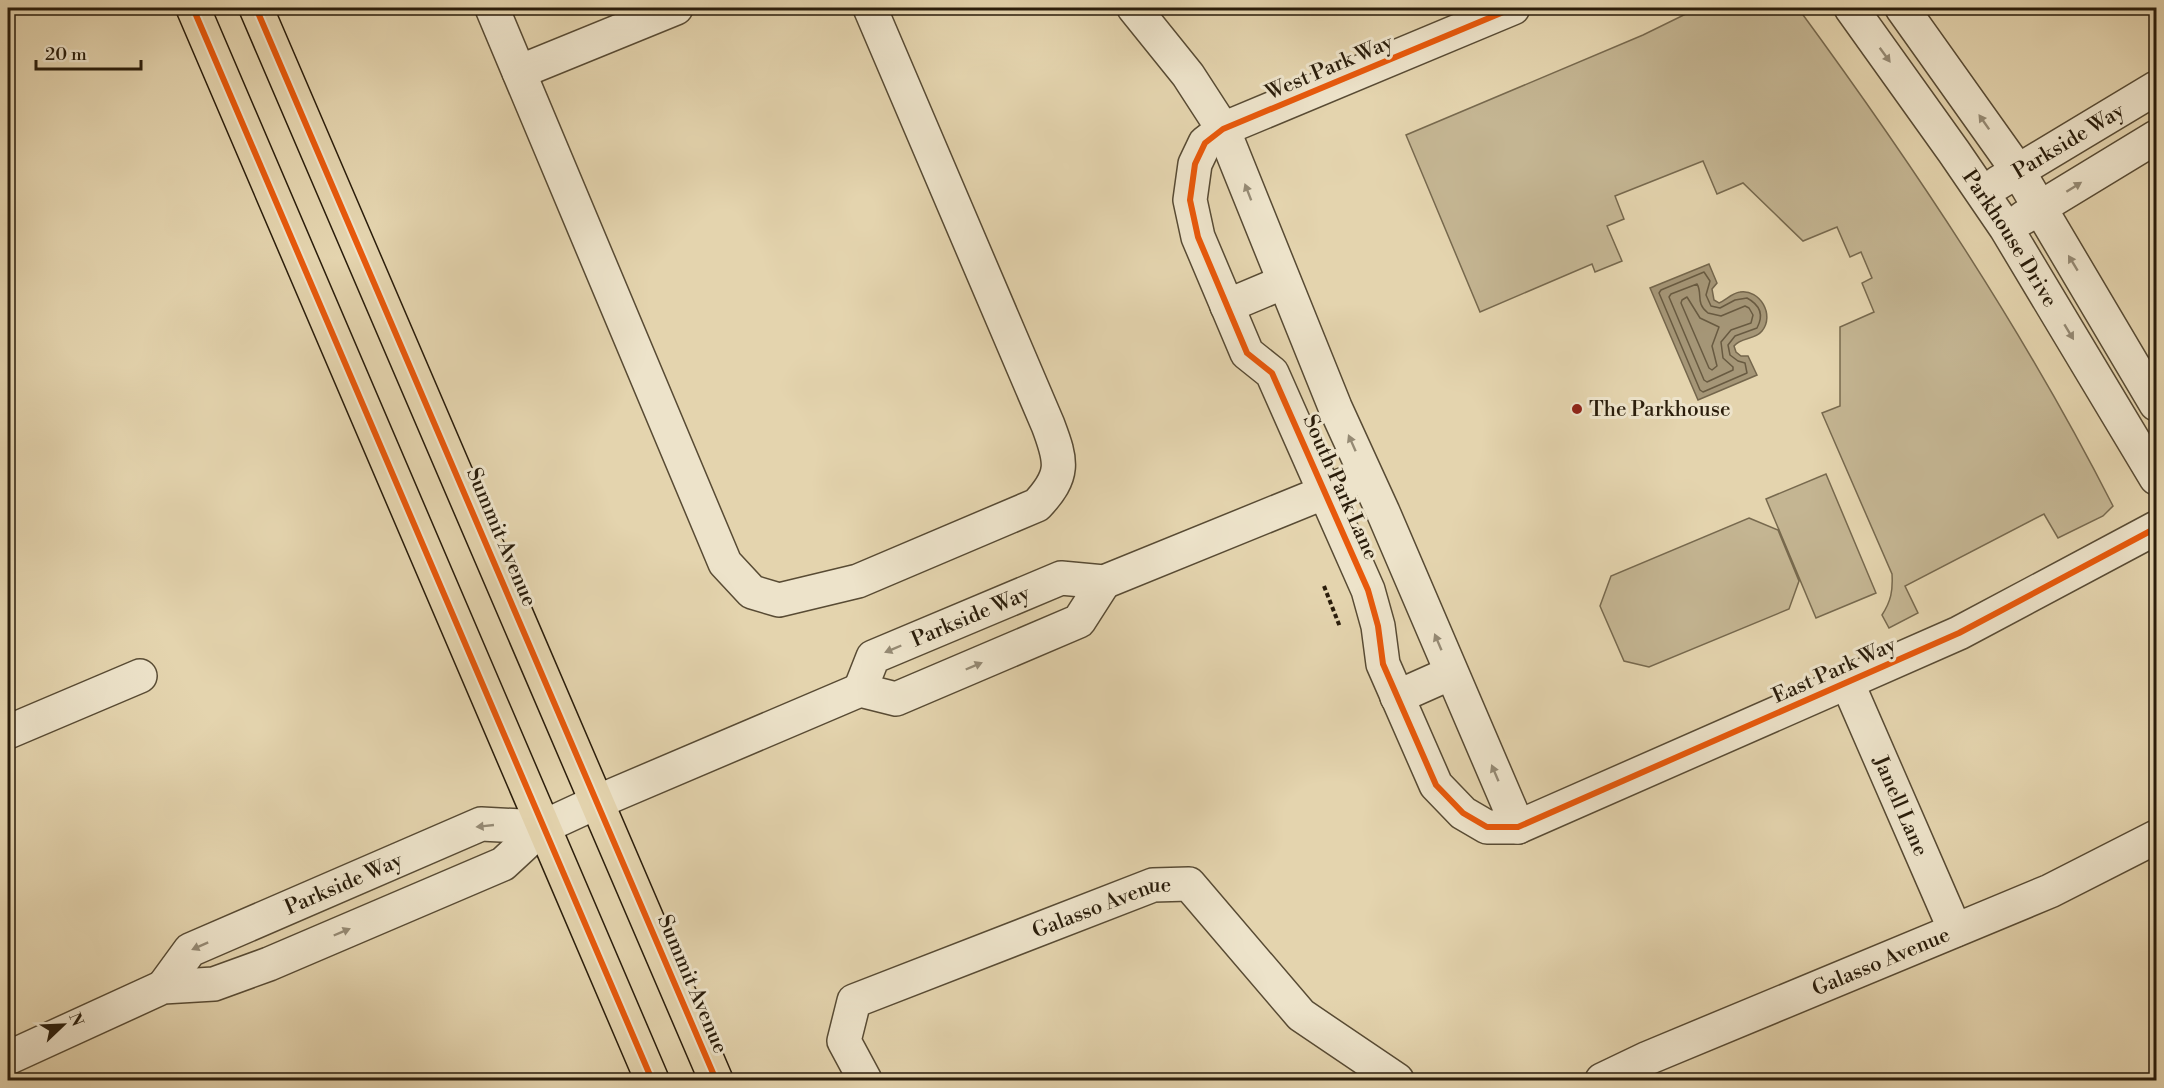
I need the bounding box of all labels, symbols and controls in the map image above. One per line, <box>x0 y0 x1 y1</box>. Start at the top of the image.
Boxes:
street label: West Park Way <box>1261 29 1398 107</box>
scale bar <box>36 33 141 71</box>
text: 20 m <box>45 43 87 66</box>
one-way arrow <box>1879 47 1891 63</box>
street label: Parkside Way <box>2008 98 2130 185</box>
one-way arrow <box>1978 115 1990 131</box>
street label: Parkhouse Drive <box>1956 165 2062 312</box>
one-way arrow <box>2066 181 2082 192</box>
one-way arrow <box>1243 183 1252 201</box>
one-way arrow <box>2068 255 2079 271</box>
one-way arrow <box>2063 324 2074 340</box>
place label: The Parkhouse <box>1589 397 1731 423</box>
marker: The Parkhouse <box>1570 402 1584 416</box>
street label: South Park Lane <box>1296 411 1384 564</box>
one-way arrow <box>1347 435 1356 452</box>
street label: Summit Avenue <box>460 464 542 611</box>
street label: Parkside Way <box>908 580 1035 653</box>
one-way arrow <box>1433 632 1443 650</box>
street label: East Park Way <box>1769 632 1901 710</box>
one-way arrow <box>883 644 901 654</box>
one-way arrow <box>965 661 983 670</box>
street label: Janell Lane <box>1866 751 1933 860</box>
one-way arrow <box>1490 764 1499 782</box>
one-way arrow <box>475 821 494 830</box>
street label: Parkside Way <box>281 847 408 921</box>
street label: Galasso Avenue <box>1029 873 1172 945</box>
street label: Summit Avenue <box>651 911 733 1058</box>
street label: Galasso Avenue <box>1808 922 1954 1002</box>
one-way arrow <box>334 927 352 937</box>
one-way arrow <box>191 941 208 950</box>
north arrow <box>33 995 93 1055</box>
text: N <box>64 1010 88 1030</box>

